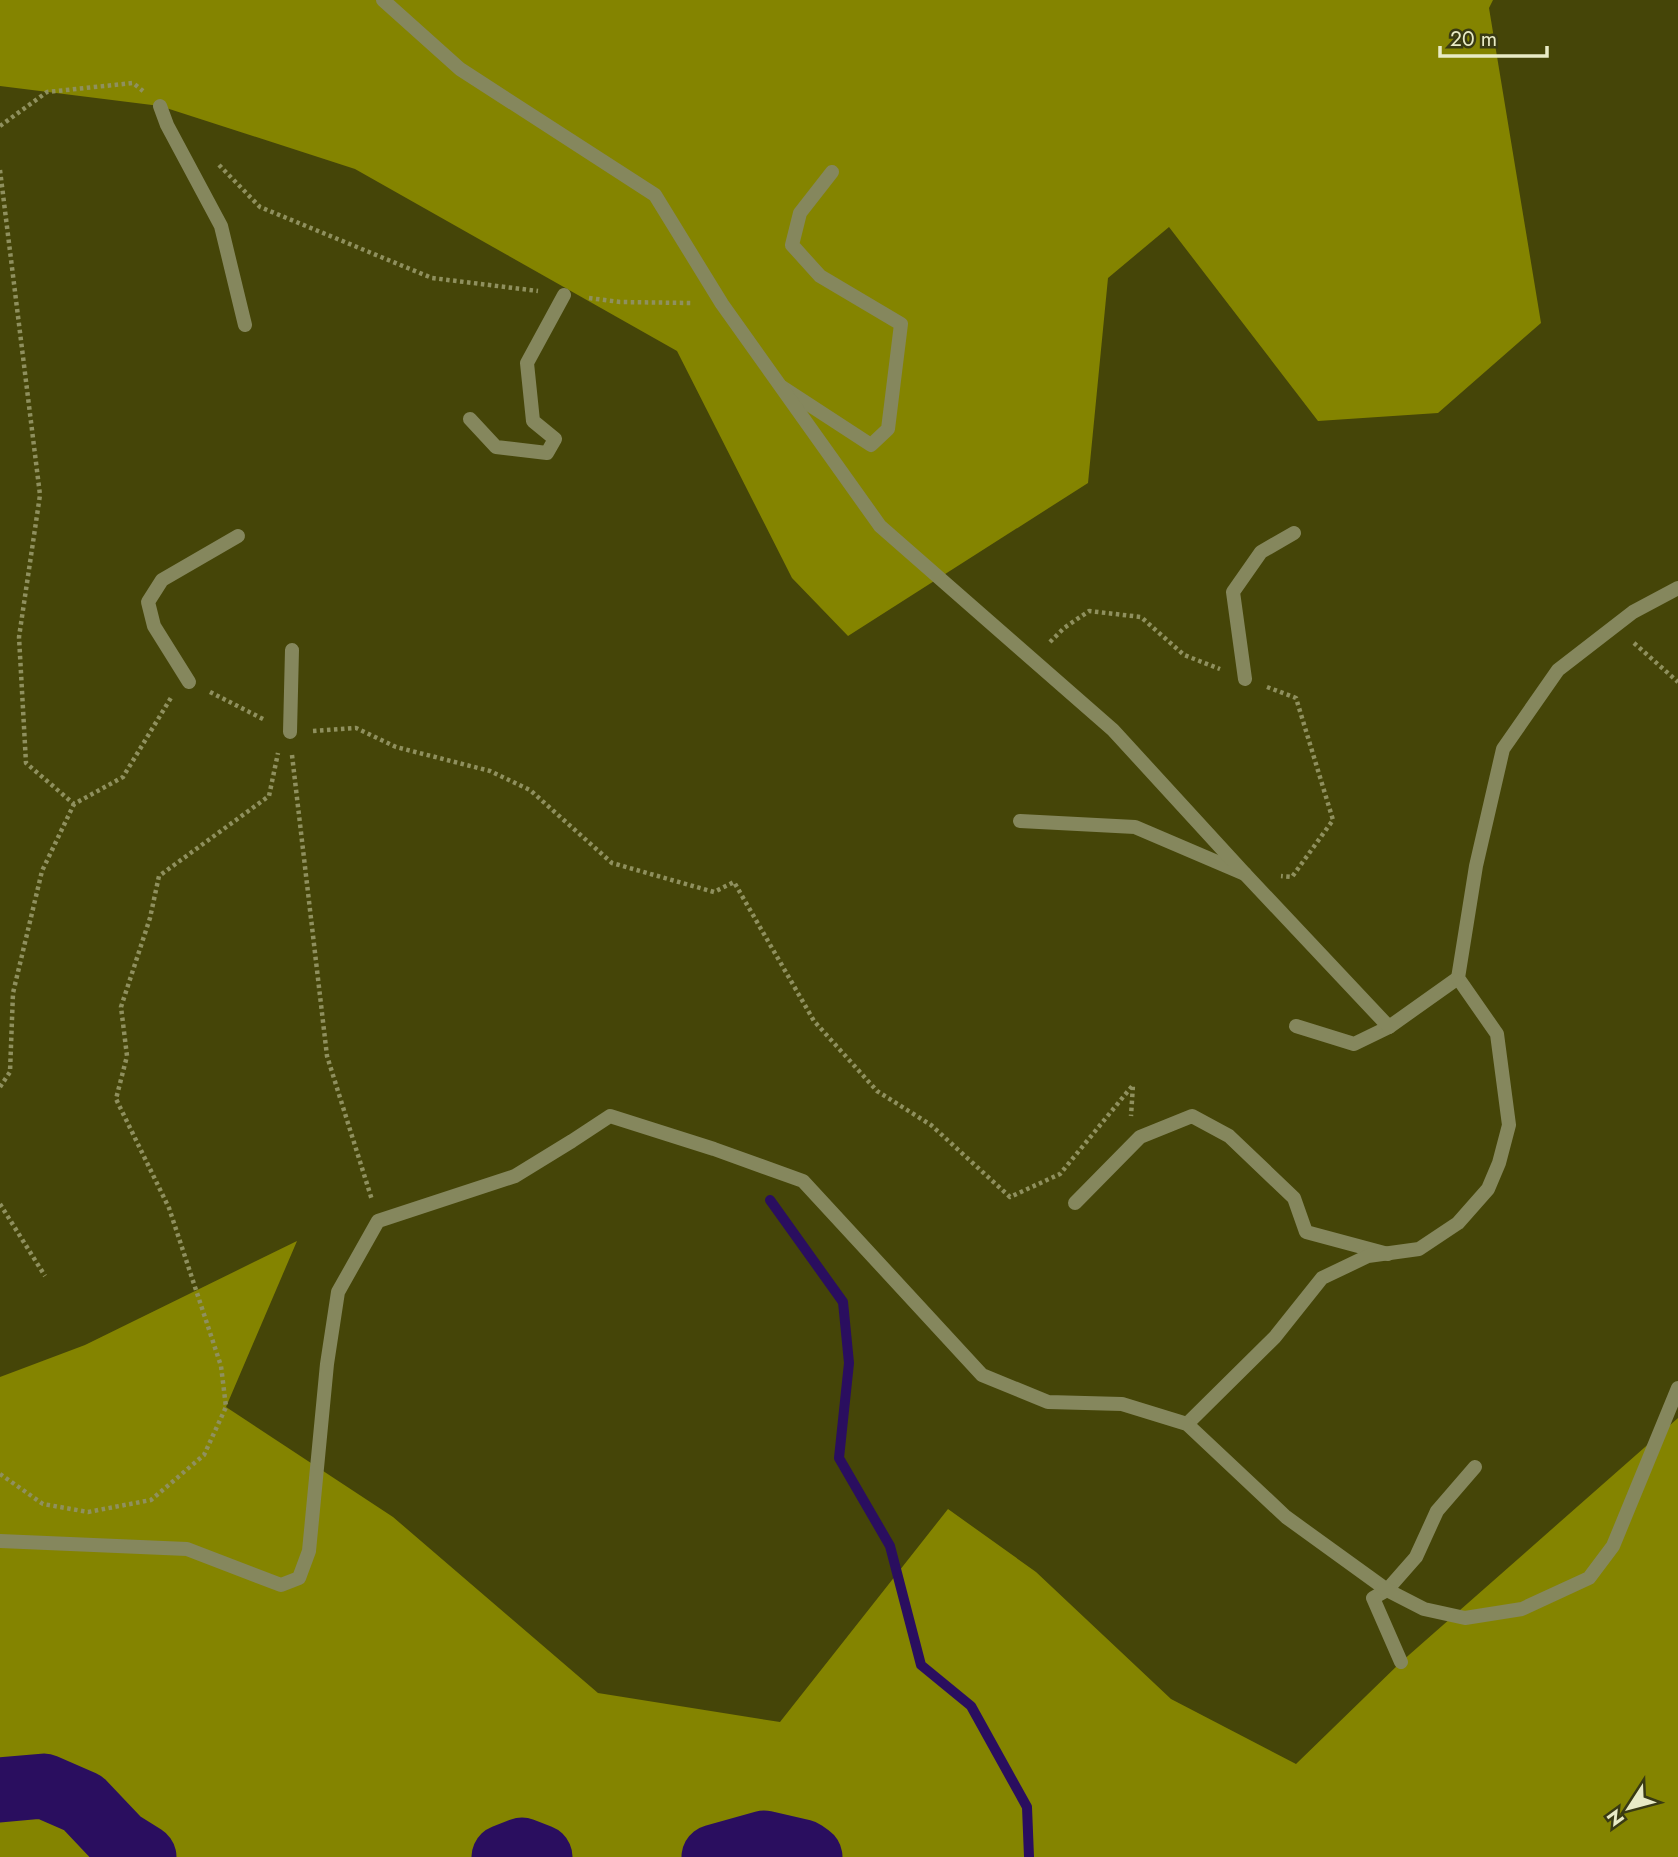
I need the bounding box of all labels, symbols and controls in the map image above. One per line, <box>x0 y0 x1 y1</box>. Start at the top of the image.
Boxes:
scale bar <box>1440 14 1547 58</box>
text: 20 m <box>1450 24 1497 54</box>
north arrow <box>1594 1773 1664 1843</box>
text: N <box>1600 1804 1631 1832</box>

